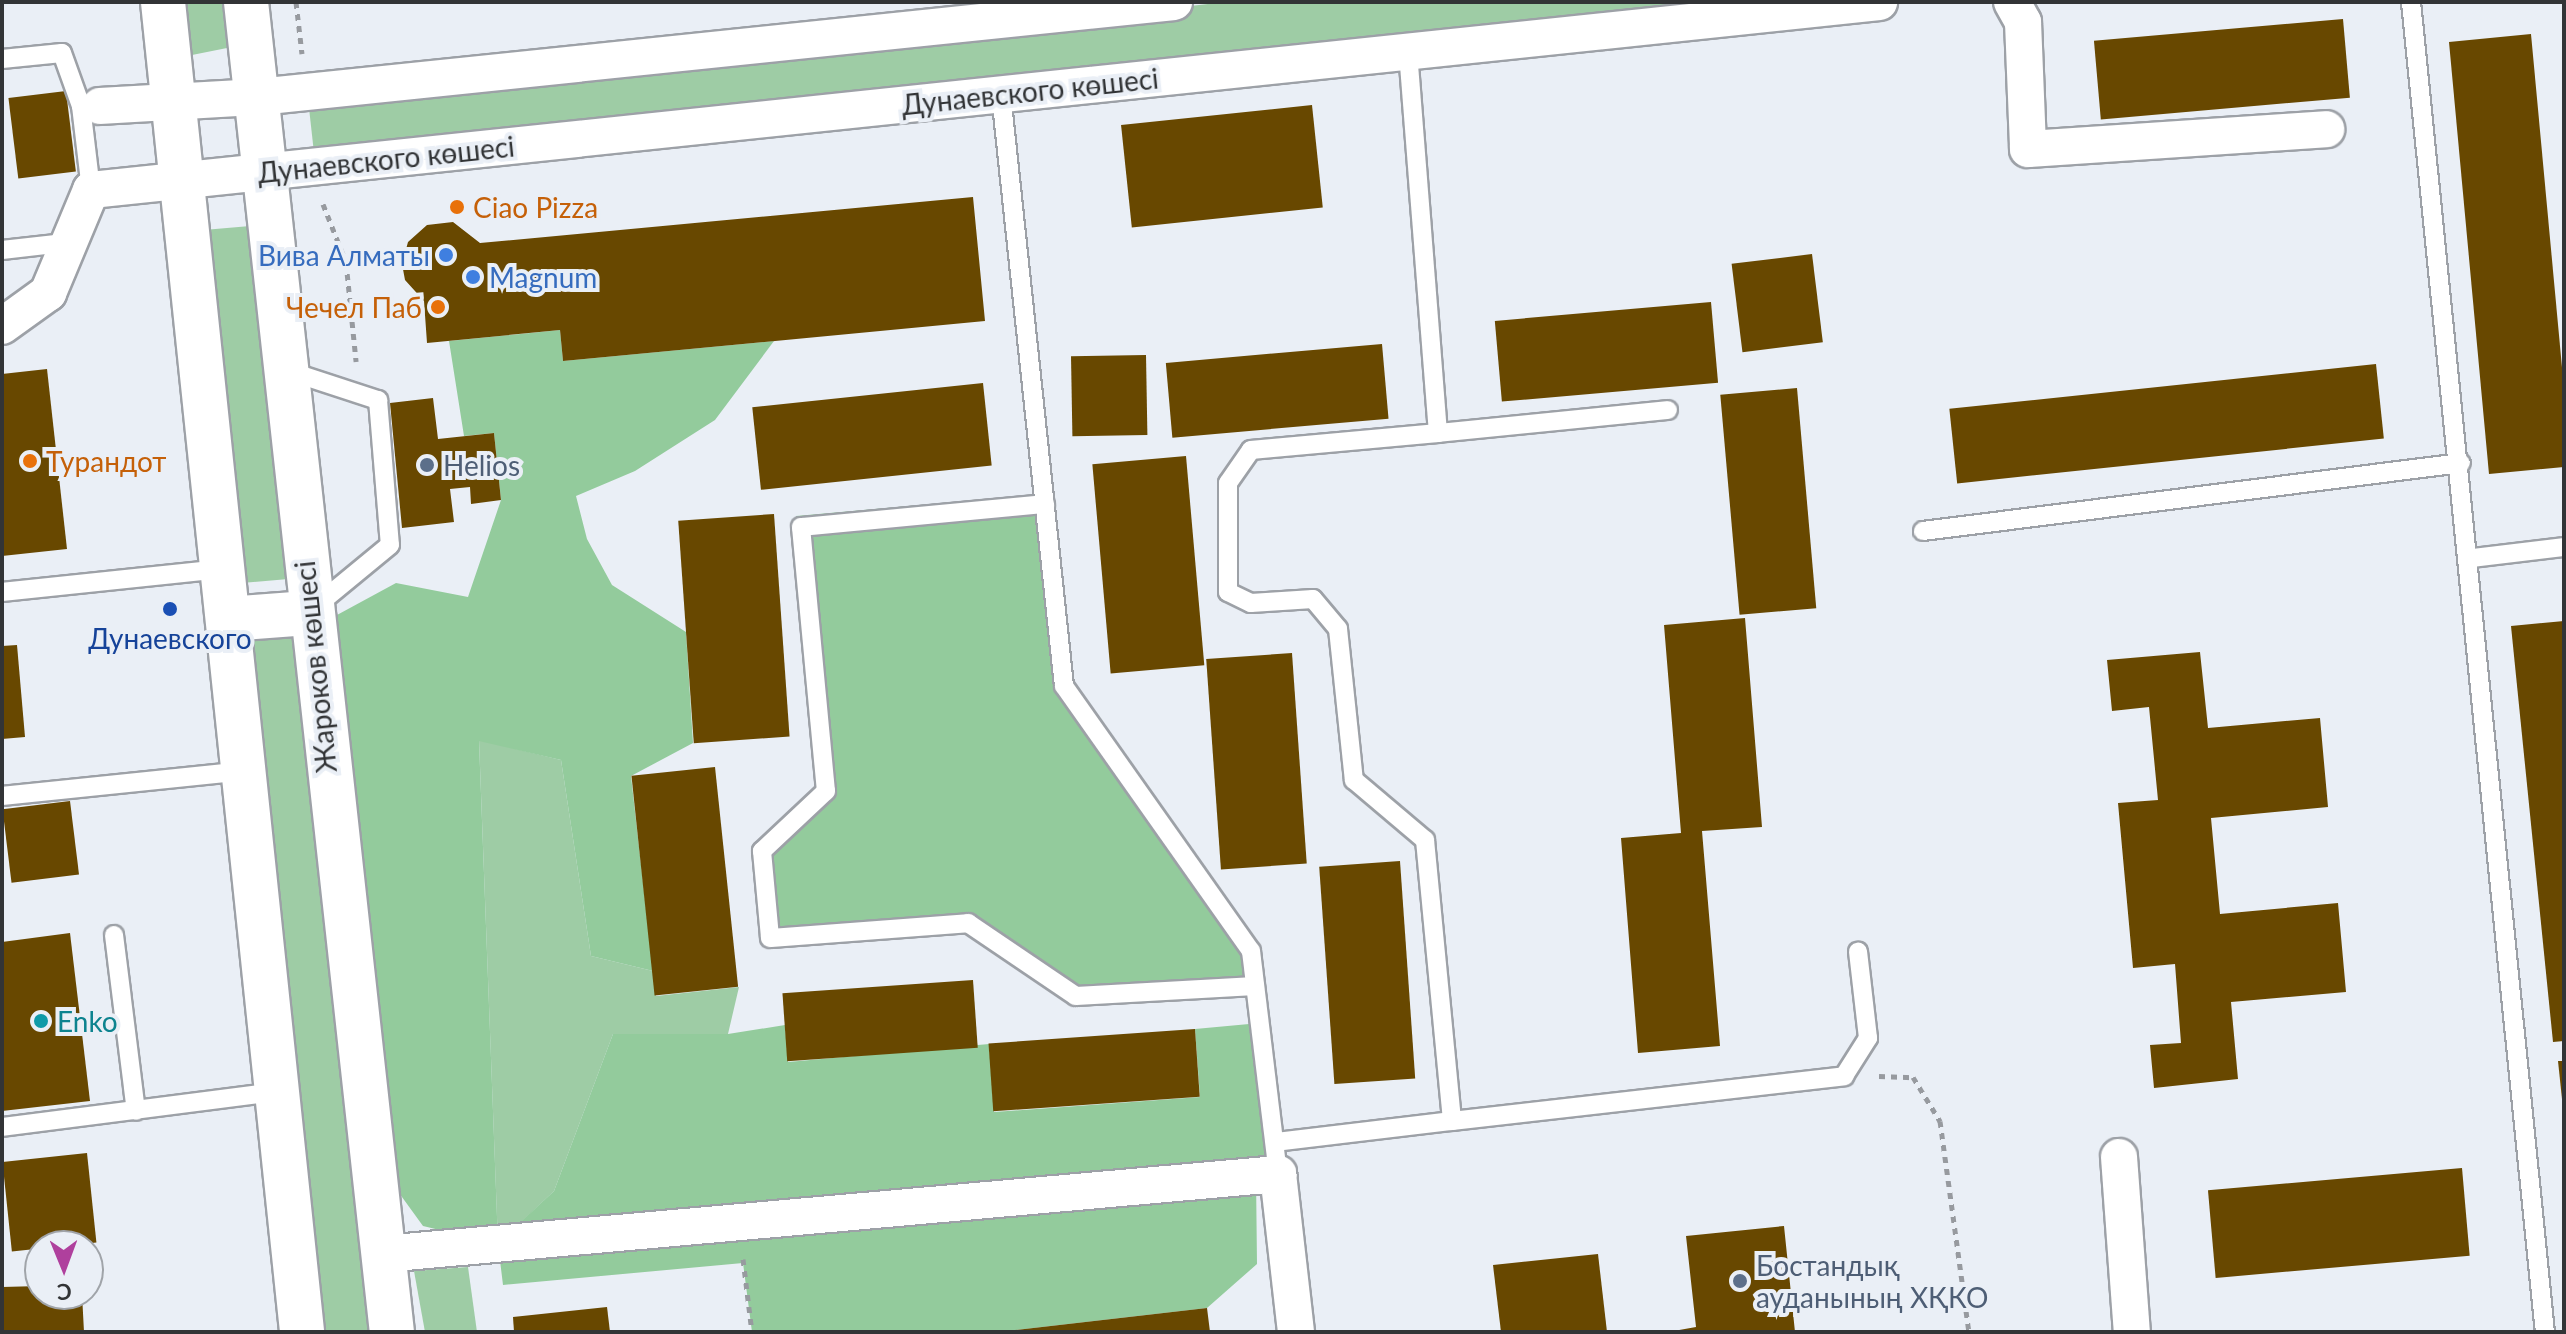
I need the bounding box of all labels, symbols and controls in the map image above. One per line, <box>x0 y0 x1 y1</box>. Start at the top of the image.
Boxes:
street label: Дунаевского көшесі <box>900 61 1160 121</box>
street label: Дунаевского көшесі <box>256 129 516 189</box>
place label: Ciao Pizza <box>473 190 598 224</box>
marker: Ciao Pizza <box>448 198 466 216</box>
place label: Вива Алматы <box>258 238 430 272</box>
marker: Вива Алматы <box>437 246 455 264</box>
place label: Magnum <box>489 260 597 294</box>
marker: Magnum <box>464 268 482 286</box>
place label: Чечел Паб <box>286 290 422 324</box>
marker: Чечел Паб <box>429 298 447 316</box>
place label: Турандот <box>46 444 166 478</box>
place label: Helios <box>443 448 520 482</box>
marker: Турандот <box>21 452 39 470</box>
marker: Helios <box>418 456 436 474</box>
street label: Жароков көшесі <box>287 559 343 775</box>
marker: Дунаевского <box>161 600 179 618</box>
place label: Дунаевского <box>88 621 252 655</box>
place label: Enko <box>57 1004 118 1038</box>
marker: Enko <box>32 1012 50 1030</box>
north arrow <box>24 1230 104 1310</box>
place label: Бостандық ауданының ХҚКО <box>1756 1248 1988 1314</box>
marker: Бостандық ауданының ХҚКО <box>1731 1272 1749 1290</box>
text: С <box>57 1279 72 1306</box>

